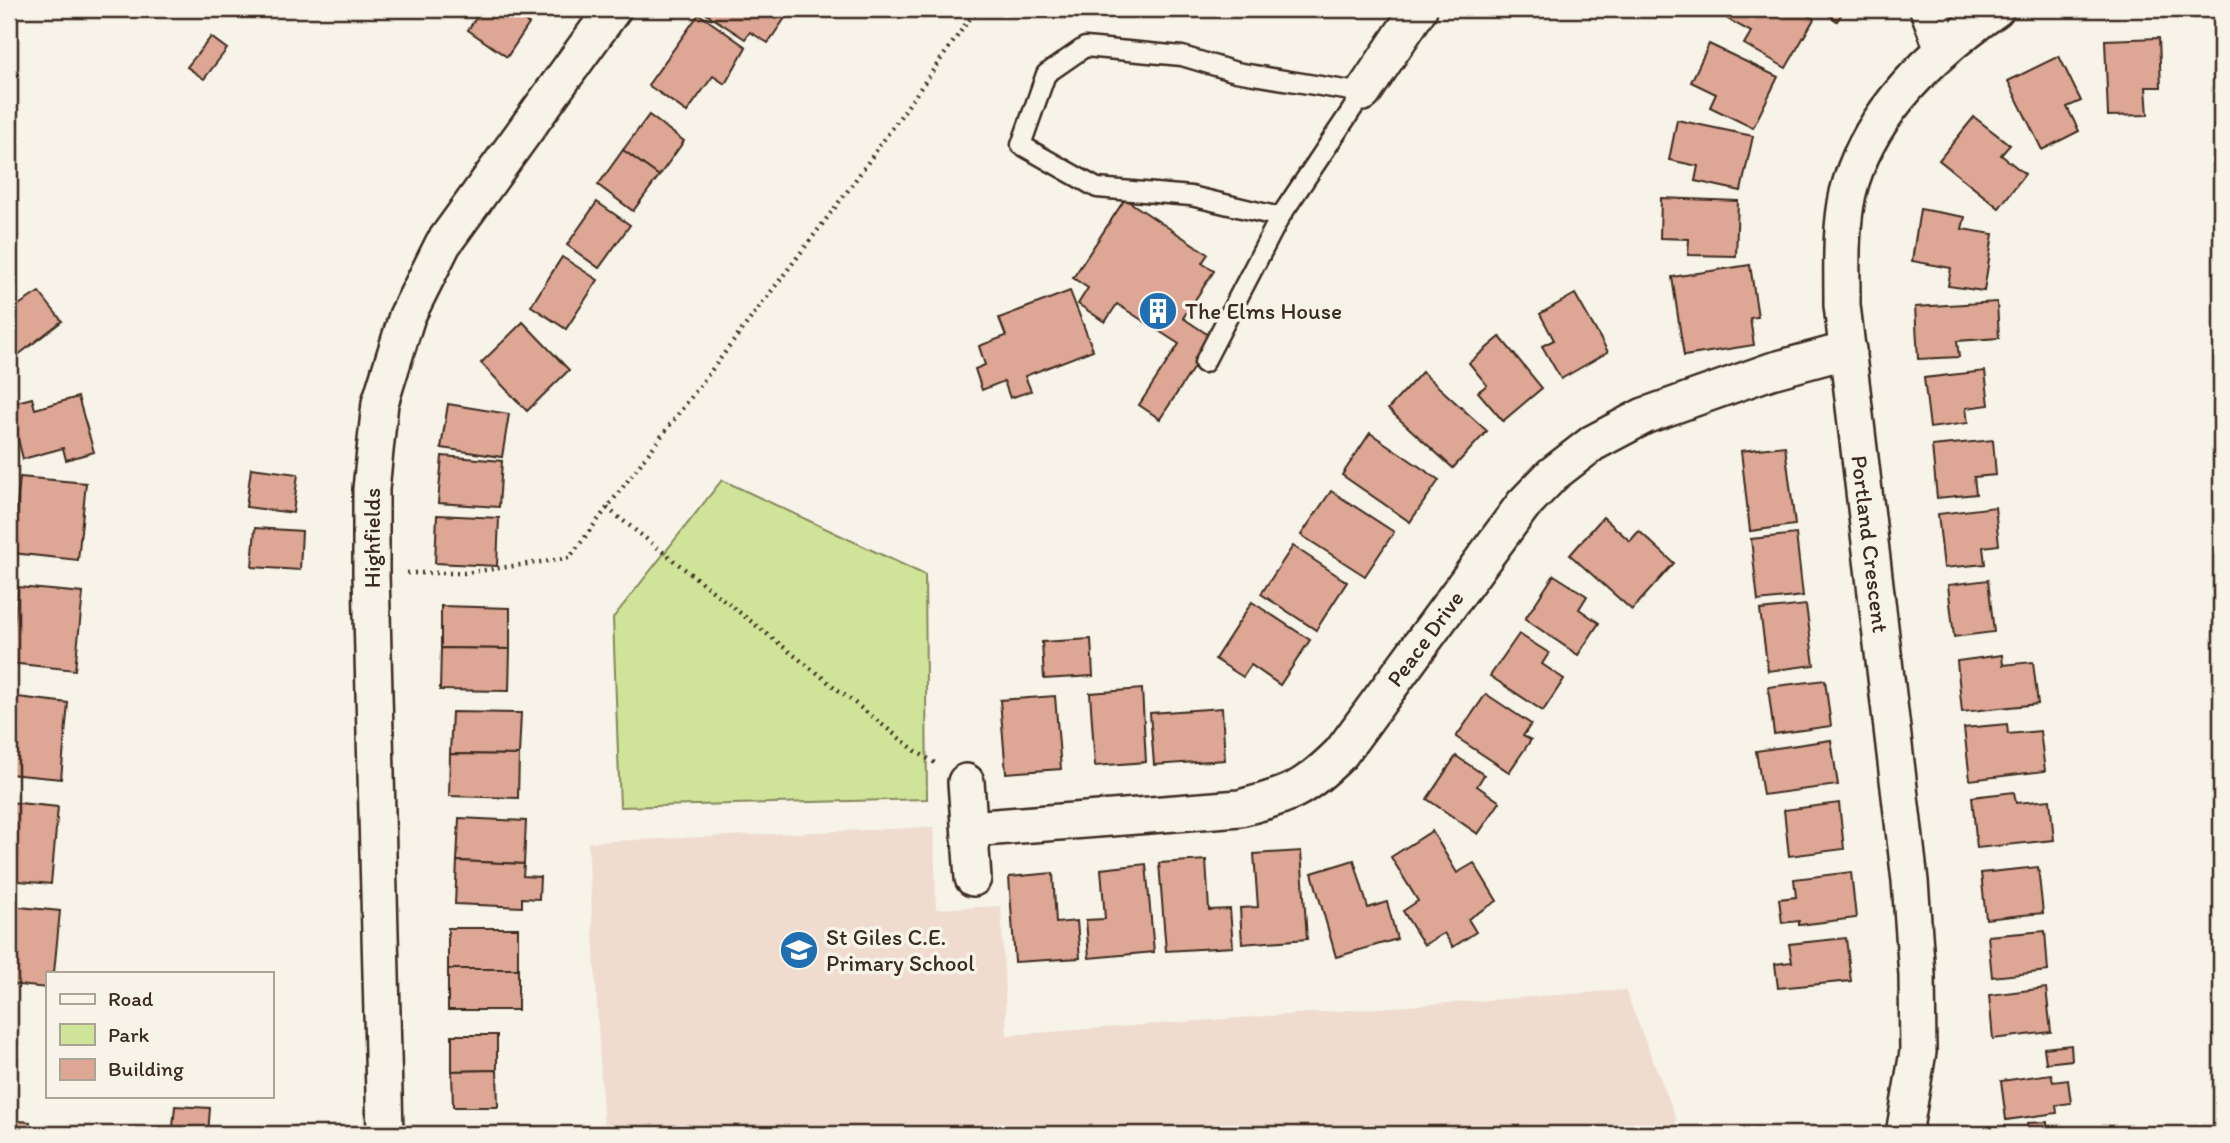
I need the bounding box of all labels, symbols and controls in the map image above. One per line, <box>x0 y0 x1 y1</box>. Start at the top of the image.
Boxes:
building icon: The Elms House <box>1137 290 1179 332</box>
place label: The Elms House <box>1185 297 1342 325</box>
street label: Portland Crescent <box>1845 454 1895 634</box>
street label: Highfields <box>358 488 386 588</box>
street label: Peace Drive <box>1380 585 1470 692</box>
place label: St Giles C.E. Primary School <box>826 923 975 977</box>
school or university icon: St Giles C.E. Primary School <box>778 929 820 971</box>
legend <box>46 972 273 1098</box>
text: Road <box>108 986 154 1011</box>
text: Park <box>108 1022 150 1047</box>
text: Building <box>108 1056 184 1081</box>

